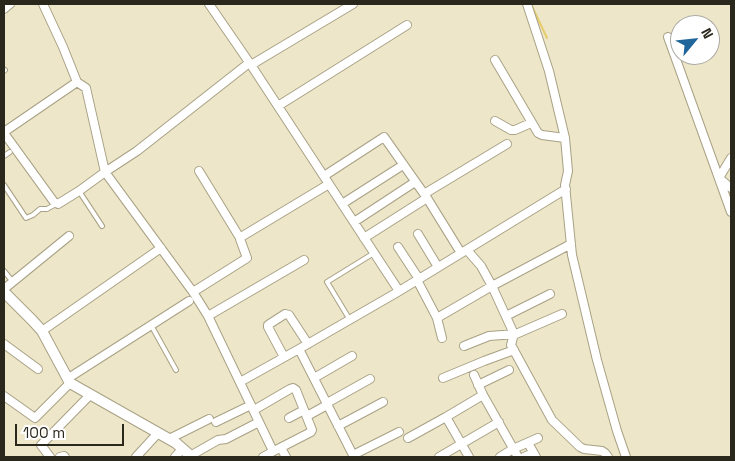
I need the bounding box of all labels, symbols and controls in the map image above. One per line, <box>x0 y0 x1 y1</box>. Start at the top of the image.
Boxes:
north arrow <box>670 15 720 65</box>
text: N <box>697 25 718 42</box>
scale bar <box>18 414 126 446</box>
text: 100 m <box>23 423 65 442</box>

